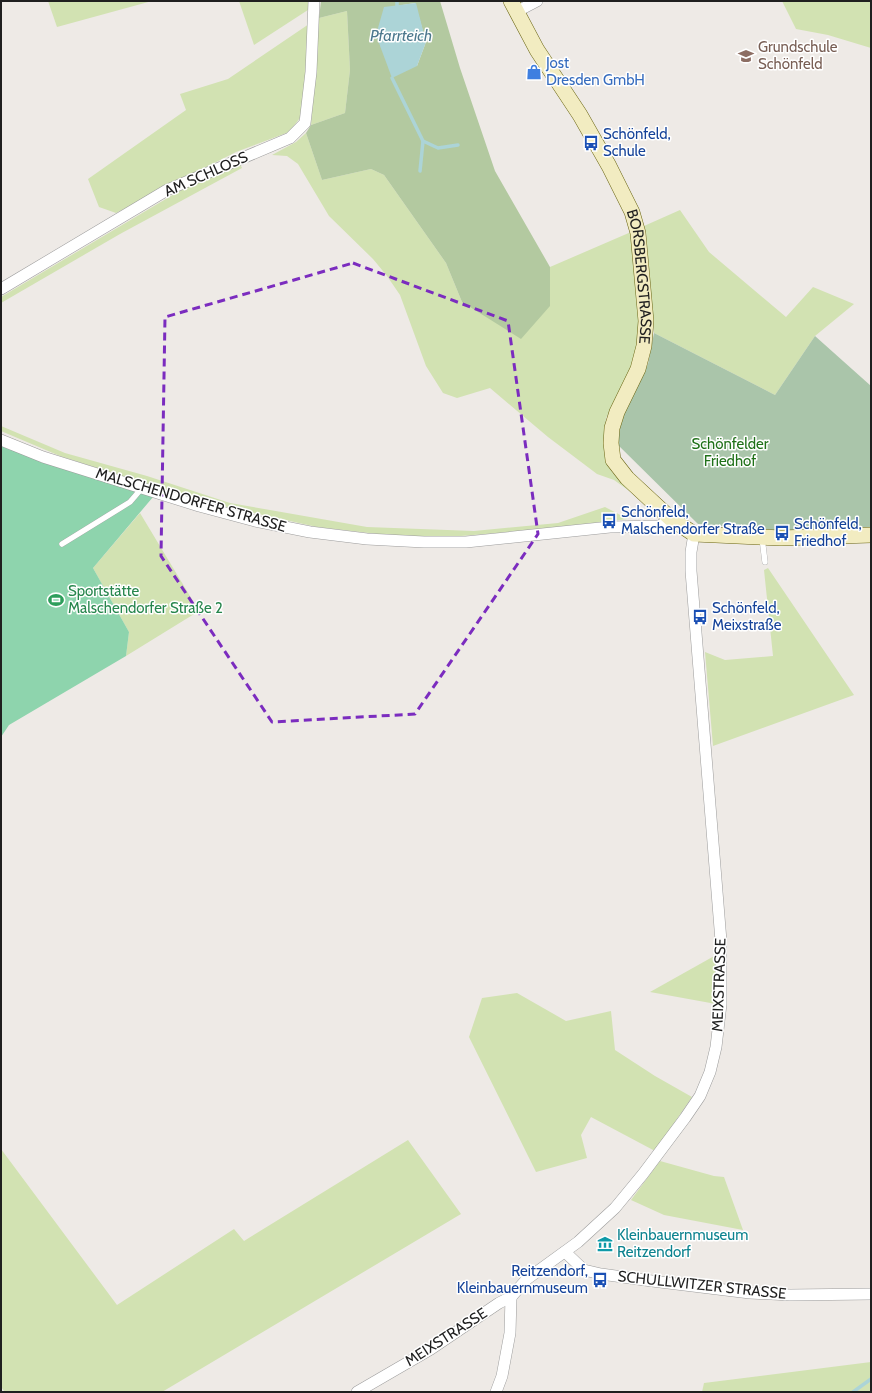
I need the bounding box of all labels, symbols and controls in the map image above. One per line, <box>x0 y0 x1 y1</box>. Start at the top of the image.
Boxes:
water label: Pfarrteich <box>370 26 432 45</box>
place label: Grundschule Schönfeld <box>758 38 838 73</box>
school or university icon: Grundschule Schönfeld <box>737 47 755 65</box>
place label: Jost Dresden GmbH <box>545 54 645 89</box>
shop icon: Jost Dresden GmbH <box>525 63 543 81</box>
place label: Schönfeld, Schule <box>603 125 671 160</box>
bus stop icon: Schönfeld, Schule <box>582 134 600 152</box>
street label: AM SCHLOSS <box>161 147 251 200</box>
street label: BORSBERGSTRASSE <box>623 207 655 345</box>
park label: Schönfelder Friedhof <box>692 435 769 470</box>
street label: MALSCHENDORFER STRASSE <box>94 464 288 536</box>
place label: Schönfeld, Malschendorfer Straße <box>621 503 765 538</box>
bus stop icon: Schönfeld, Malschendorfer Straße <box>600 512 618 530</box>
place label: Schönfeld, Friedhof <box>794 515 862 550</box>
bus stop icon: Schönfeld, Friedhof <box>773 524 791 542</box>
place label: Sportstätte Malschendorfer Straße 2 <box>68 582 223 617</box>
sports icon: Sportstätte Malschendorfer Straße 2 <box>47 591 65 609</box>
place label: Schönfeld, Meixstraße <box>712 599 782 634</box>
bus stop icon: Schönfeld, Meixstraße <box>691 608 709 626</box>
street label: MEIXSTRASSE <box>708 938 730 1032</box>
place label: Kleinbauernmuseum Reitzendorf <box>617 1226 748 1261</box>
museum icon: Kleinbauernmuseum Reitzendorf <box>596 1235 614 1253</box>
place label: Reitzendorf, Kleinbauernmuseum <box>457 1262 588 1297</box>
street label: SCHULLWITZER STRASSE <box>617 1267 787 1303</box>
bus stop icon: Reitzendorf, Kleinbauernmuseum <box>591 1271 609 1289</box>
street label: MEIXSTRASSE <box>402 1304 490 1370</box>

